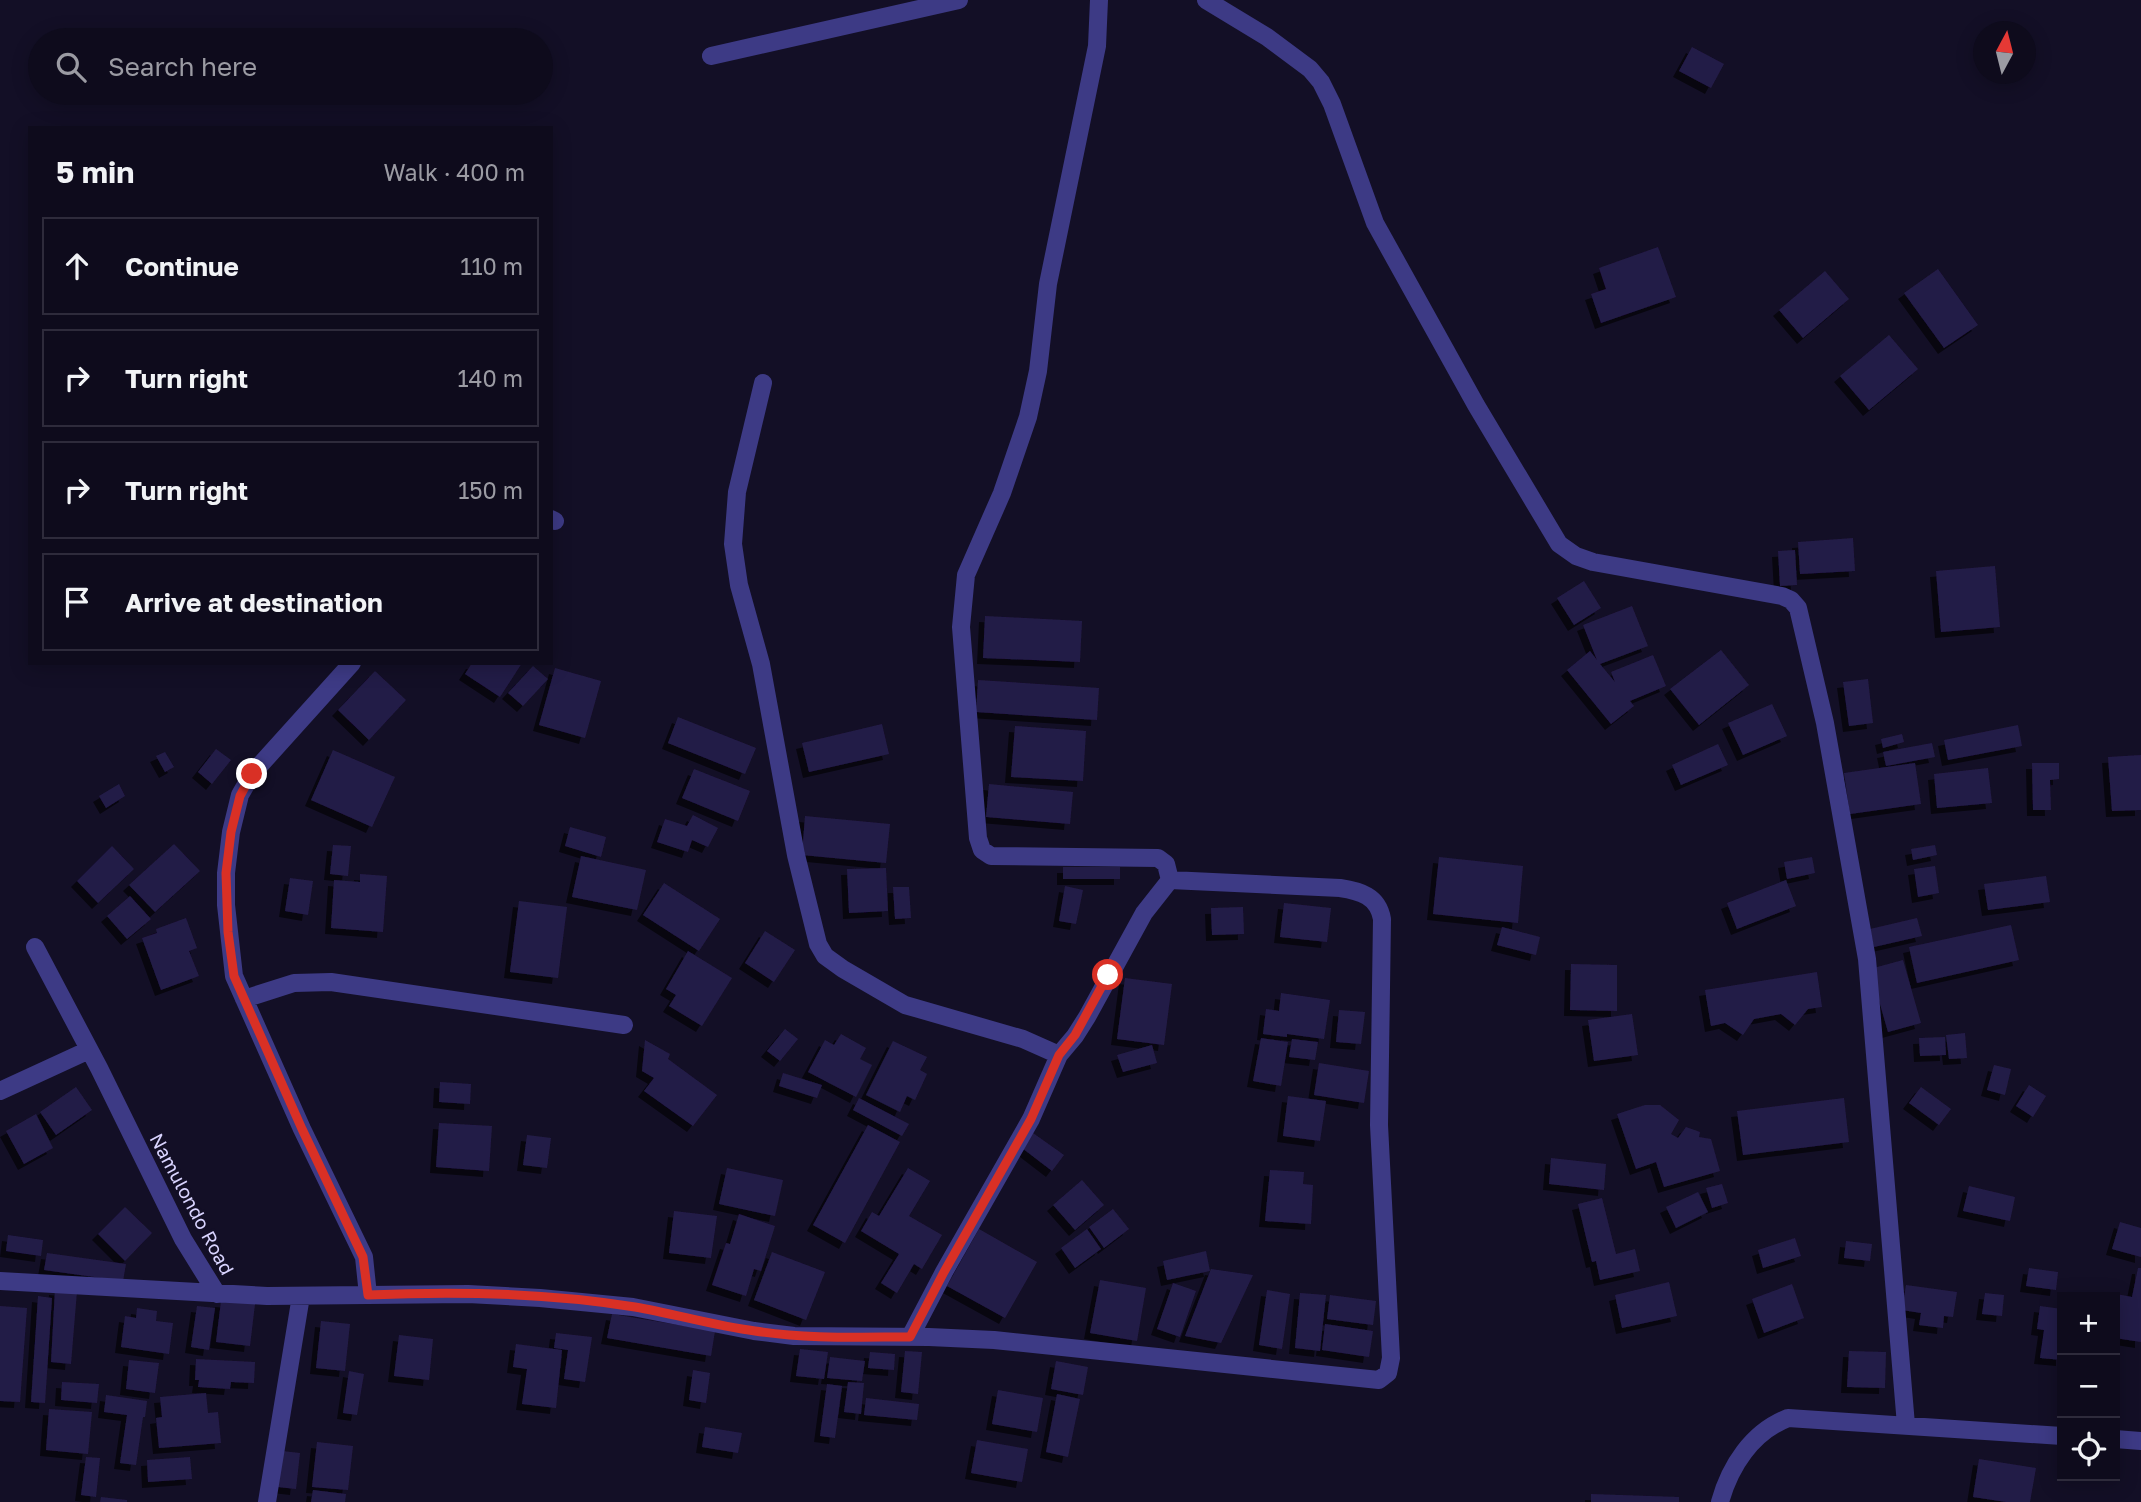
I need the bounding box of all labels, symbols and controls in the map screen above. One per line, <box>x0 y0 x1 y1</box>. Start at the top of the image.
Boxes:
north arrow <box>1973 21 2036 84</box>
search box <box>28 28 553 105</box>
icon: search <box>52 48 90 86</box>
text: Search here <box>108 51 257 82</box>
text: 5 min <box>56 154 134 190</box>
text: Walk · 400 m <box>383 158 525 186</box>
icon: ahead <box>58 247 96 285</box>
text: Continue <box>125 251 239 282</box>
text: 110 m <box>460 252 523 280</box>
icon: right <box>58 359 96 397</box>
text: Turn right <box>125 363 248 394</box>
text: 140 m <box>457 364 523 392</box>
icon: right <box>58 471 96 509</box>
text: Turn right <box>125 475 248 506</box>
text: 150 m <box>458 476 523 504</box>
icon: arrive <box>58 583 96 621</box>
text: Arrive at destination <box>125 587 383 618</box>
route end <box>236 758 267 789</box>
route start <box>1092 959 1123 990</box>
street label: Namulondo Road <box>145 1129 239 1278</box>
map controls <box>2057 1292 2120 1481</box>
button: + <box>2057 1292 2120 1355</box>
button: − <box>2057 1355 2120 1418</box>
button: locate <box>2057 1418 2120 1481</box>

